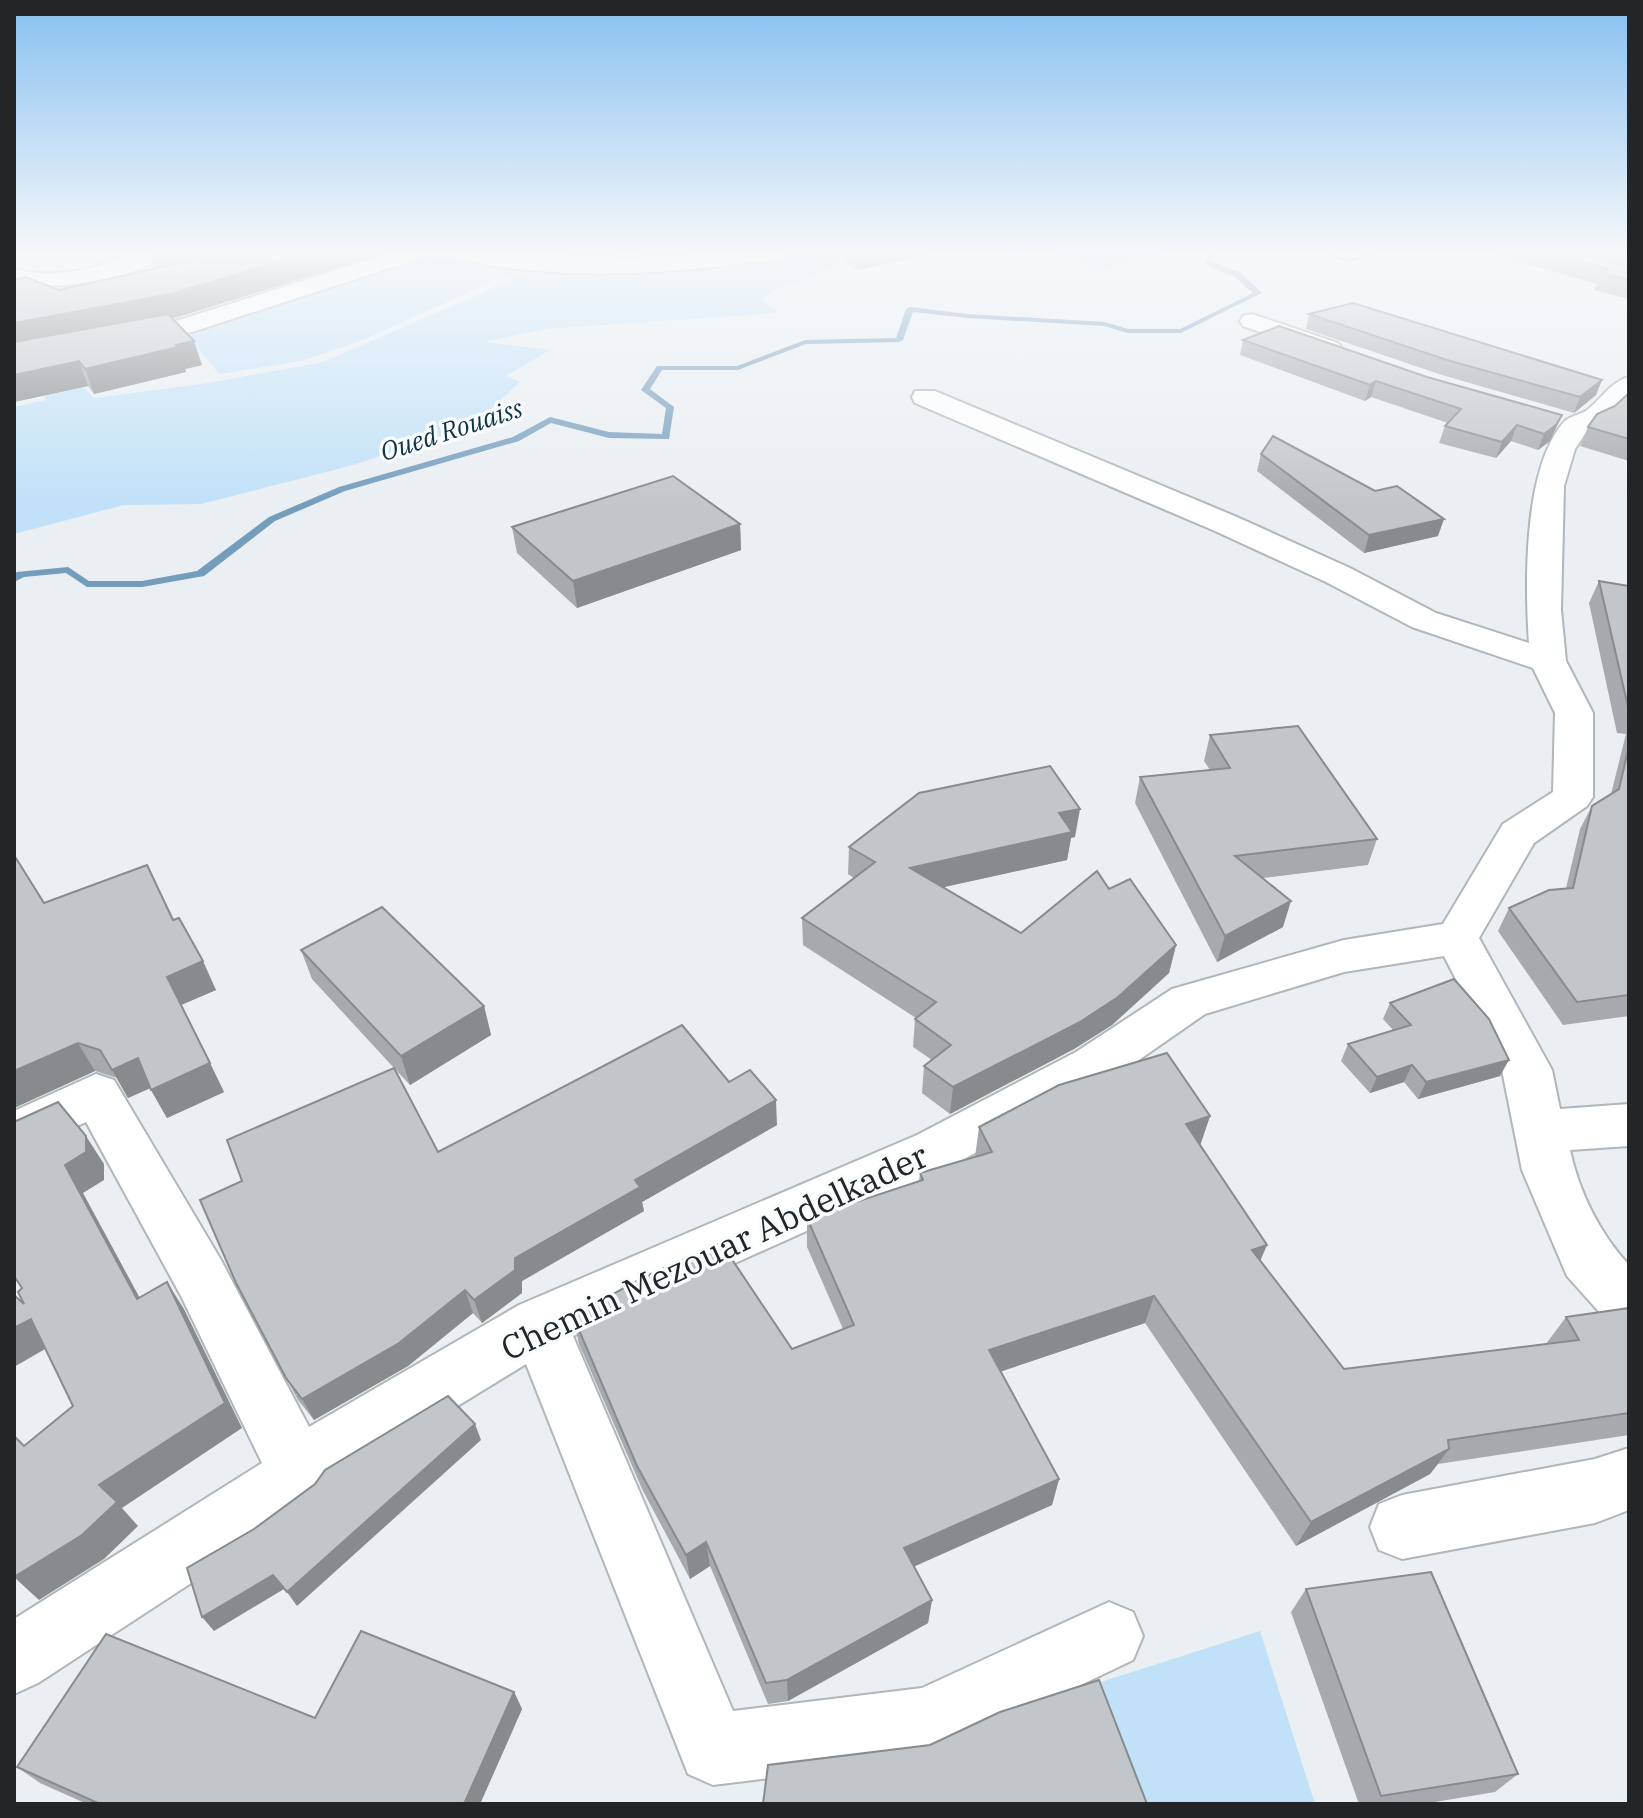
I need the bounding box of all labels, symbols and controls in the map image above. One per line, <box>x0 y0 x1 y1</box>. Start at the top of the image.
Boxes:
water label: Oued Rouaiss <box>375 390 527 468</box>
street label: Chemin Mezouar Abdelkader <box>493 1133 935 1369</box>

